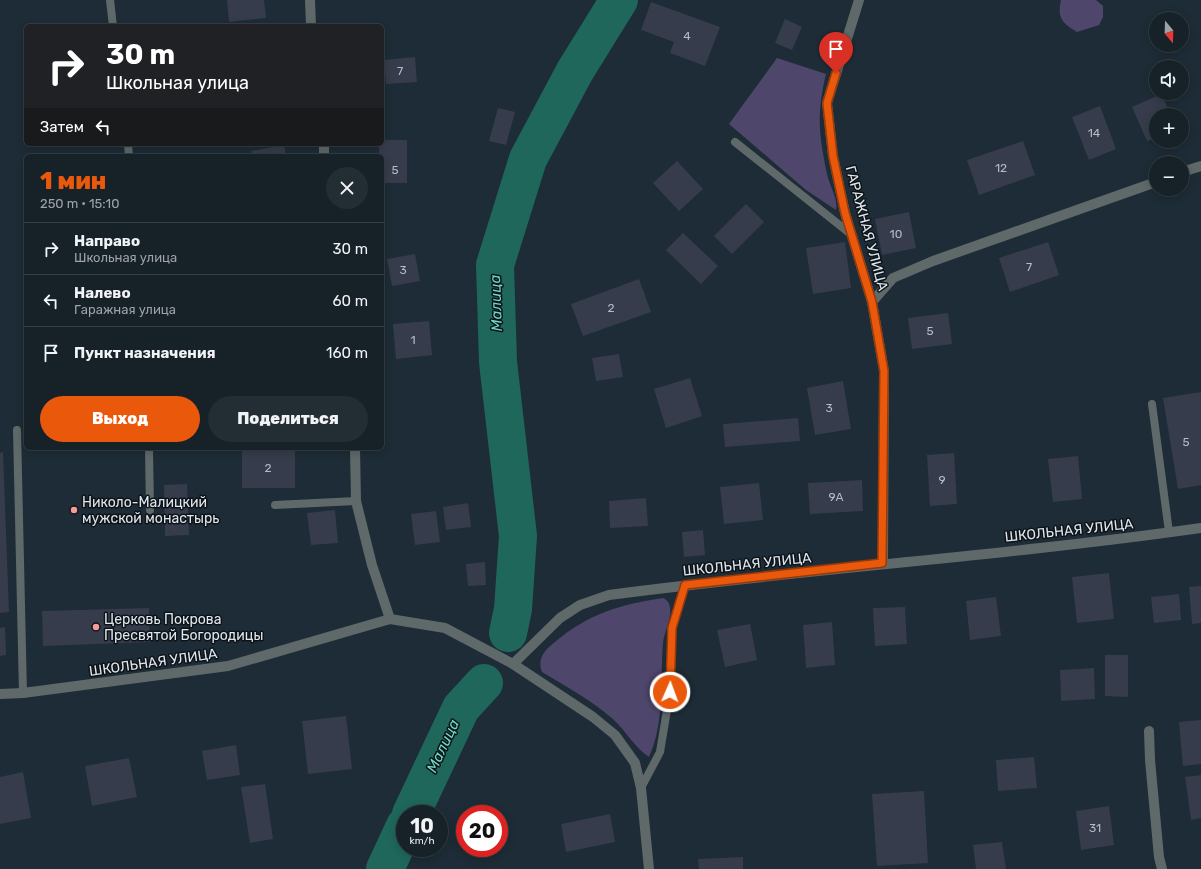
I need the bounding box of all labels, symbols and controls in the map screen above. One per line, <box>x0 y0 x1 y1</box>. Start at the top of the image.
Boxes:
north arrow <box>1149 12 1189 52</box>
map controls <box>1149 12 1189 196</box>
house number: 4 <box>683 29 691 43</box>
pin <box>819 32 853 73</box>
text: 30 m <box>106 38 175 71</box>
icon: arrive <box>825 38 847 60</box>
icon: right <box>40 40 92 92</box>
button: sound <box>1149 60 1189 100</box>
house number: 7 <box>397 64 403 78</box>
text: Школьная улица <box>106 72 249 94</box>
button: + <box>1149 108 1189 148</box>
icon: left <box>92 116 114 138</box>
text: Затем <box>40 118 84 136</box>
house number: 14 <box>1088 126 1101 140</box>
button: − <box>1149 156 1189 196</box>
house number: 12 <box>995 161 1007 175</box>
house number: 5 <box>391 163 399 177</box>
street label: ГАРАЖНАЯ УЛИЦА <box>842 164 892 293</box>
text: 1 мин <box>40 167 106 195</box>
button: close <box>326 167 368 209</box>
text: 250 m · 15:10 <box>40 196 119 211</box>
house number: 10 <box>890 227 902 241</box>
text: Направо <box>74 232 140 250</box>
icon: right <box>40 238 62 260</box>
text: 30 m <box>332 240 368 258</box>
text: Школьная улица <box>74 250 177 265</box>
house number: 7 <box>1026 260 1032 274</box>
house number: 3 <box>399 263 407 277</box>
water label: Малица <box>486 274 506 332</box>
text: Налево <box>74 284 131 302</box>
icon: left <box>40 290 62 312</box>
text: 60 m <box>332 292 368 310</box>
house number: 2 <box>607 301 615 315</box>
text: Гаражная улица <box>74 302 176 317</box>
house number: 5 <box>926 324 934 338</box>
house number: 1 <box>410 333 416 347</box>
icon: arrive <box>40 342 62 364</box>
text: Пункт назначения <box>74 344 216 362</box>
text: 160 m <box>326 344 368 362</box>
button: Выход <box>40 396 200 442</box>
button: Поделиться <box>208 396 368 442</box>
house number: 3 <box>825 401 833 415</box>
house number: 5 <box>1182 435 1190 449</box>
house number: 2 <box>264 461 272 475</box>
house number: 9 <box>938 473 946 487</box>
house number: 9А <box>828 490 844 504</box>
place label: Николо-Малицкий мужской монастырь <box>82 494 219 527</box>
marker: Николо-Малицкий мужской монастырь <box>69 505 79 515</box>
street label: ШКОЛЬНАЯ УЛИЦА <box>1004 515 1135 546</box>
street label: ШКОЛЬНАЯ УЛИЦА <box>682 549 813 580</box>
place label: Церковь Покрова Пресвятой Богородицы <box>104 611 263 644</box>
marker: Церковь Покрова Пресвятой Богородицы <box>91 622 101 632</box>
street label: ШКОЛЬНАЯ УЛИЦА <box>88 645 219 680</box>
position arrow <box>649 671 691 713</box>
water label: Малица <box>423 716 463 775</box>
speed limit sign: 20 <box>456 805 508 857</box>
text: 10 <box>410 814 434 838</box>
house number: 31 <box>1089 821 1101 835</box>
text: km/h <box>410 835 434 847</box>

